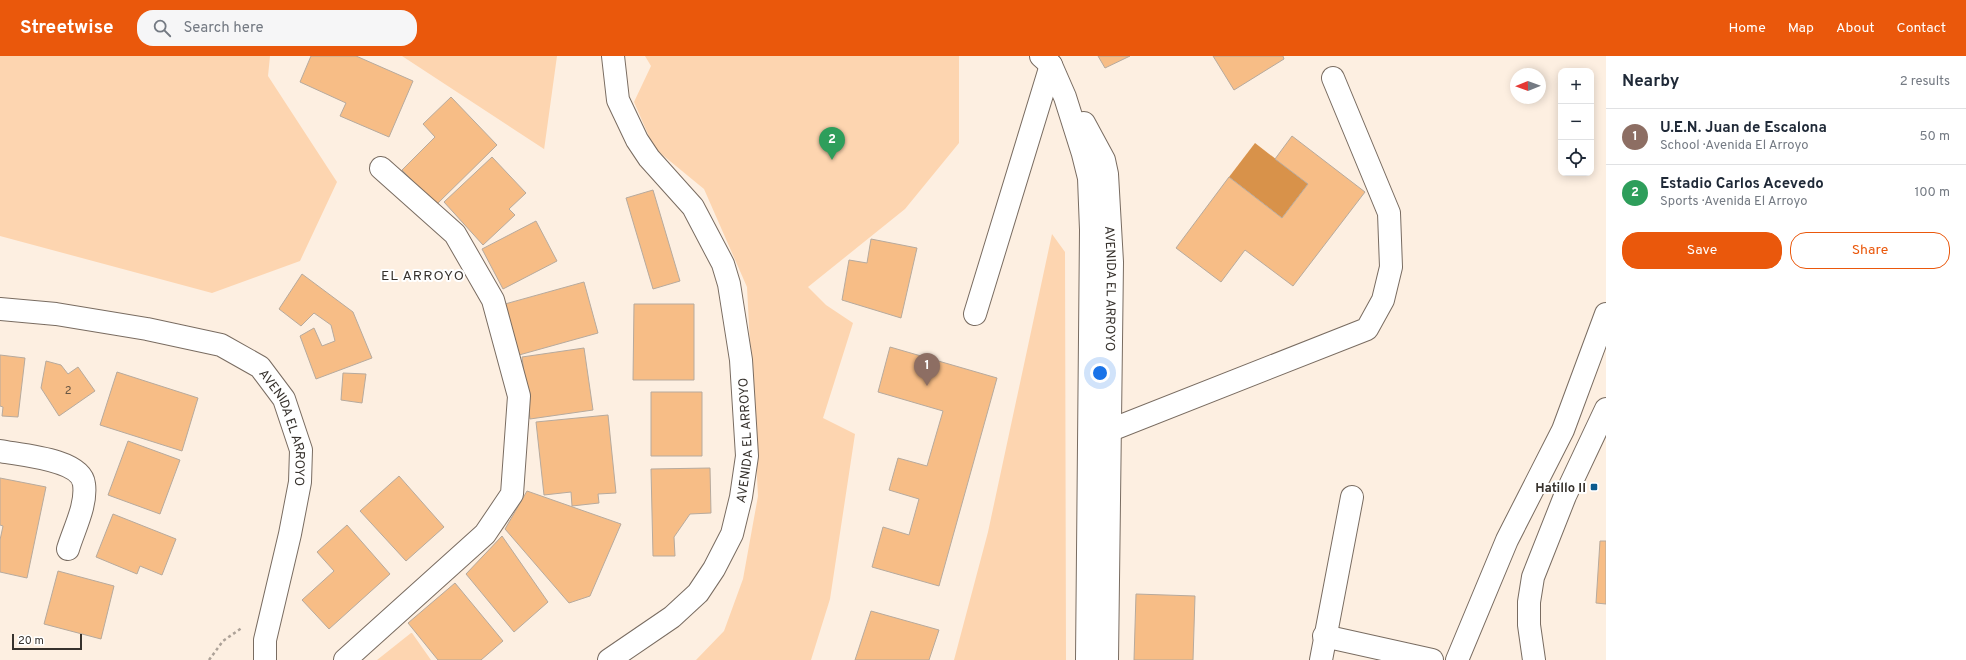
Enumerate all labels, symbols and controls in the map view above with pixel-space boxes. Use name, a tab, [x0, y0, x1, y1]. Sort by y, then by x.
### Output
search box	[137, 10, 417, 46]
text: Streetwise	[20, 16, 113, 40]
icon: search	[151, 17, 173, 39]
text: Search here	[183, 19, 264, 38]
text: Home	[1729, 20, 1766, 37]
text: Map	[1788, 20, 1814, 37]
text: About	[1836, 20, 1875, 37]
text: Contact	[1897, 20, 1946, 37]
north arrow	[1510, 68, 1546, 104]
map controls	[1558, 68, 1594, 176]
button: +	[1558, 68, 1594, 104]
text: Nearby	[1622, 71, 1679, 93]
text: 2 results	[1900, 74, 1950, 90]
button: −	[1558, 104, 1594, 140]
text: U.E.N. Juan de Escalona	[1660, 119, 1827, 138]
pin: 2	[819, 127, 845, 160]
text: 1	[1632, 129, 1638, 145]
text: 50 m	[1920, 129, 1950, 145]
text: School · Avenida El Arroyo	[1660, 138, 1809, 154]
button: locate	[1558, 140, 1594, 176]
text: Estadio Carlos Acevedo	[1660, 175, 1824, 194]
text: 2	[1631, 185, 1639, 201]
text: 100 m	[1914, 185, 1950, 201]
text: Sports · Avenida El Arroyo	[1660, 194, 1808, 210]
street label: AVENIDA EL ARROYO	[1100, 225, 1118, 351]
button: Save	[1622, 232, 1782, 269]
button: Share	[1790, 232, 1950, 269]
district label: EL ARROYO	[381, 268, 465, 285]
pin: 1	[914, 353, 940, 386]
your location	[1090, 363, 1110, 383]
street label: AVENIDA EL ARROYO	[255, 367, 307, 486]
street label: AVENIDA EL ARROYO	[734, 377, 757, 505]
house number: 2	[65, 384, 71, 398]
place label: Hatillo II	[1535, 481, 1586, 497]
marker: Hatillo II	[1589, 482, 1599, 492]
scale bar	[12, 632, 82, 651]
text: 20 m	[18, 634, 44, 648]

